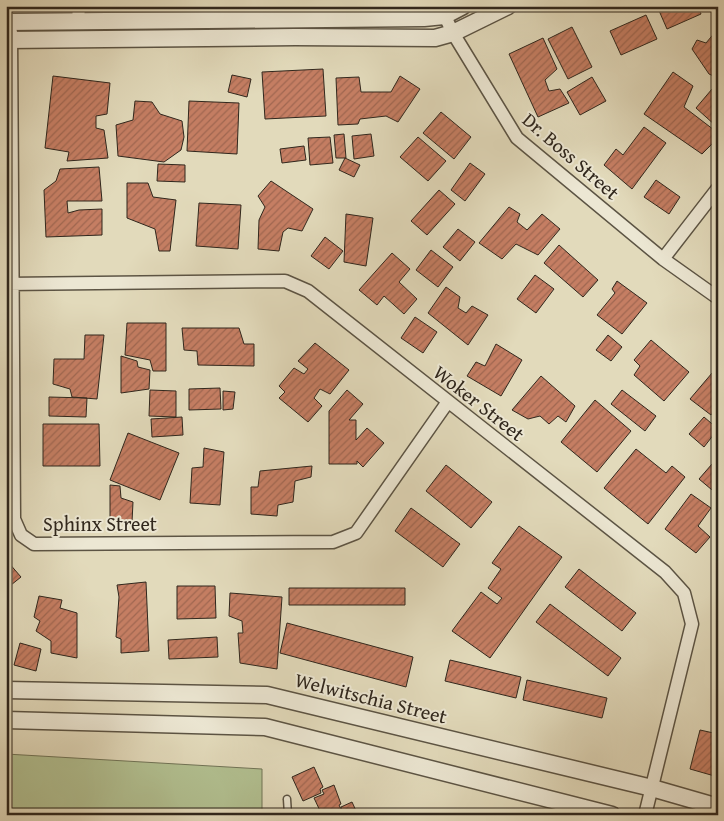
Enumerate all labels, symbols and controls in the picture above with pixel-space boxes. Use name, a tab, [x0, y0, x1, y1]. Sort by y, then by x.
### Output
street label: Dr. Boss Street	[516, 105, 626, 206]
street label: Woker Street	[428, 358, 531, 448]
street label: Sphinx Street	[43, 509, 157, 538]
street label: Welwitschia Street	[292, 665, 450, 730]

